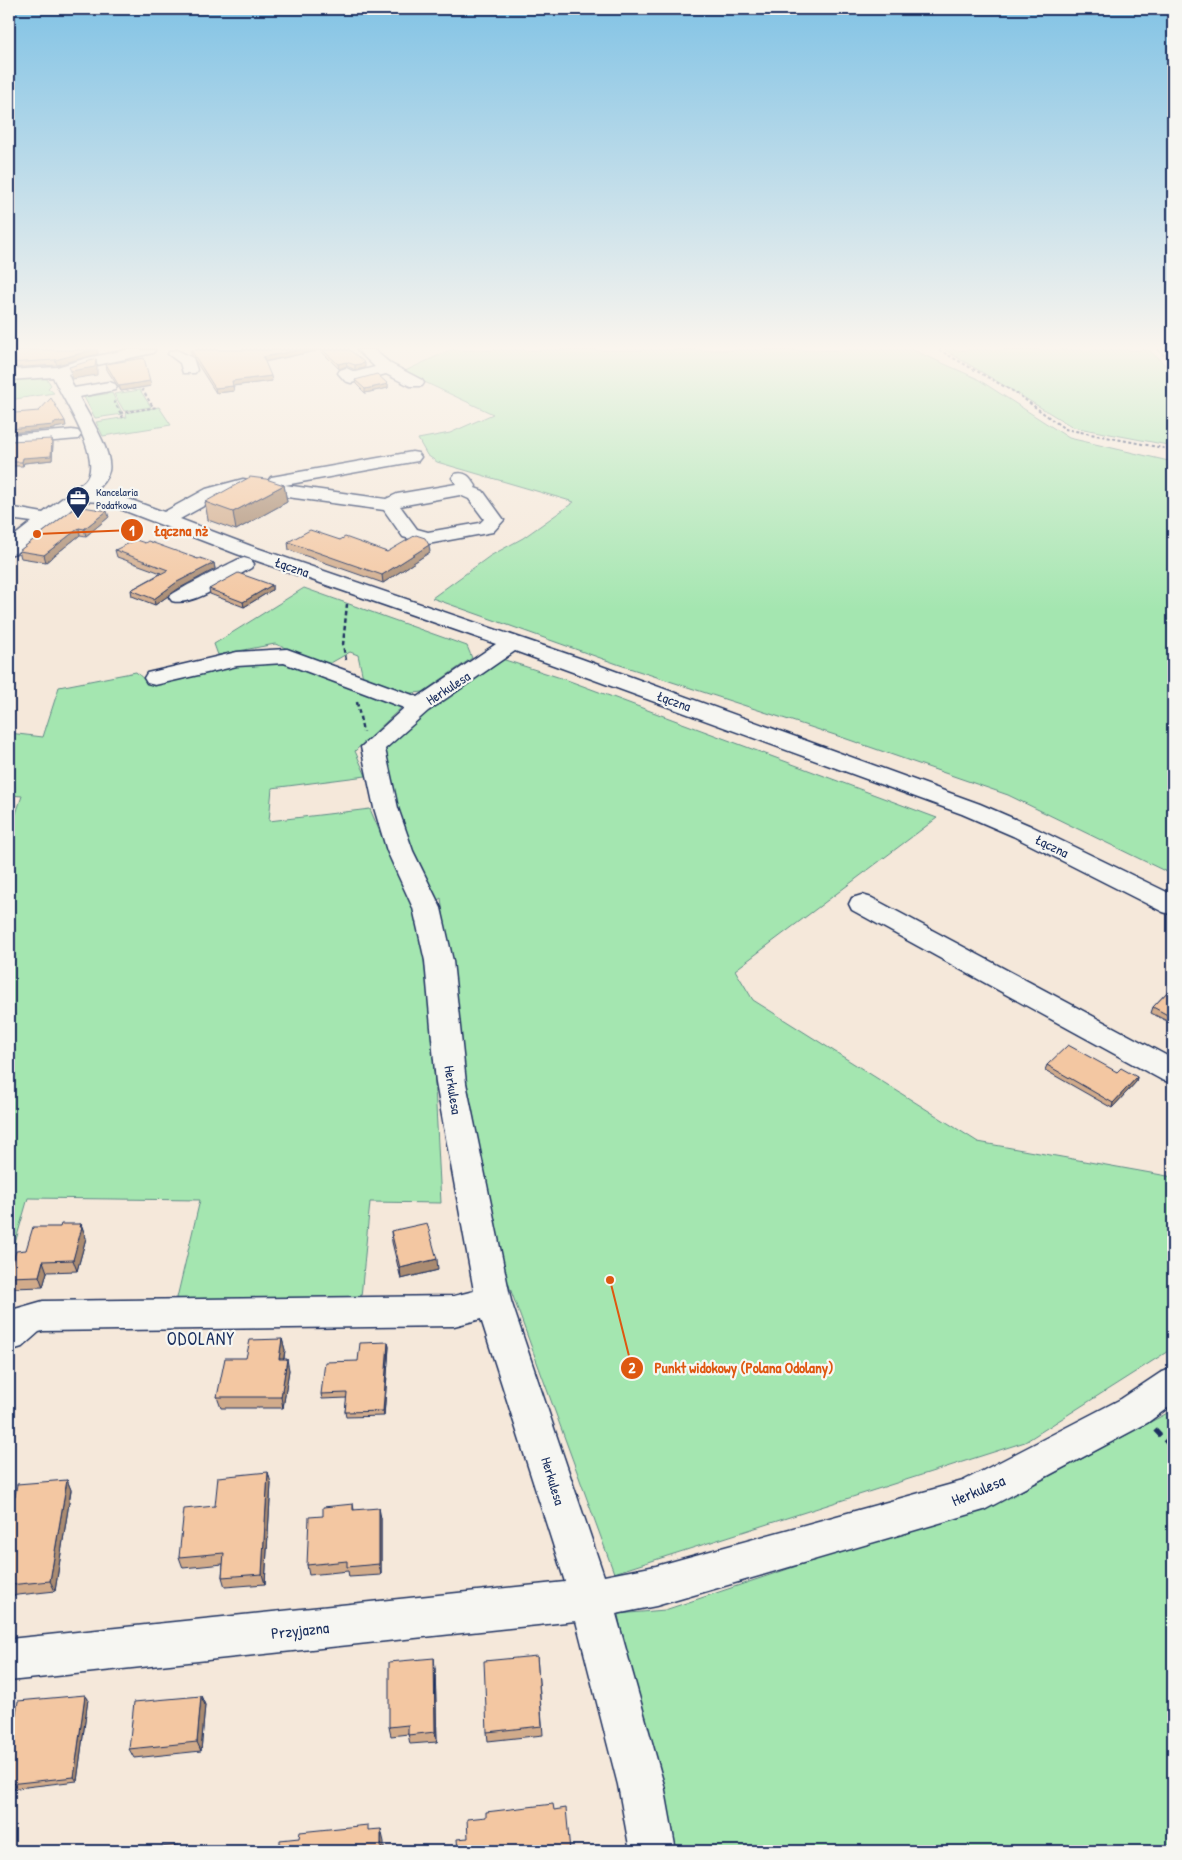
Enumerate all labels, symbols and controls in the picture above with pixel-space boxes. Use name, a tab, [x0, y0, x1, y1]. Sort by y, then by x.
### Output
office icon: Kancelaria Podatkowa	[65, 485, 91, 519]
place label: Kancelaria Podatkowa	[96, 485, 139, 512]
callout: Łączna nż	[119, 515, 218, 545]
text: 1	[129, 520, 135, 541]
text: Łączna nż	[154, 520, 209, 541]
street label: Łączna	[273, 552, 312, 581]
street label: Herkulesa	[422, 666, 474, 709]
street label: Łączna	[654, 686, 694, 716]
street label: Łączna	[1032, 829, 1073, 862]
street label: Herkulesa	[440, 1064, 467, 1116]
district label: ODOLANY	[167, 1326, 235, 1351]
callout: Punkt widokowy (Polana Odolany)	[619, 1353, 843, 1383]
text: 2	[628, 1357, 636, 1378]
text: Punkt widokowy (Polana Odolany)	[655, 1357, 833, 1379]
street label: Herkulesa	[537, 1455, 570, 1508]
street label: Herkulesa	[948, 1469, 1008, 1511]
street label: Przyjazna	[270, 1616, 330, 1644]

